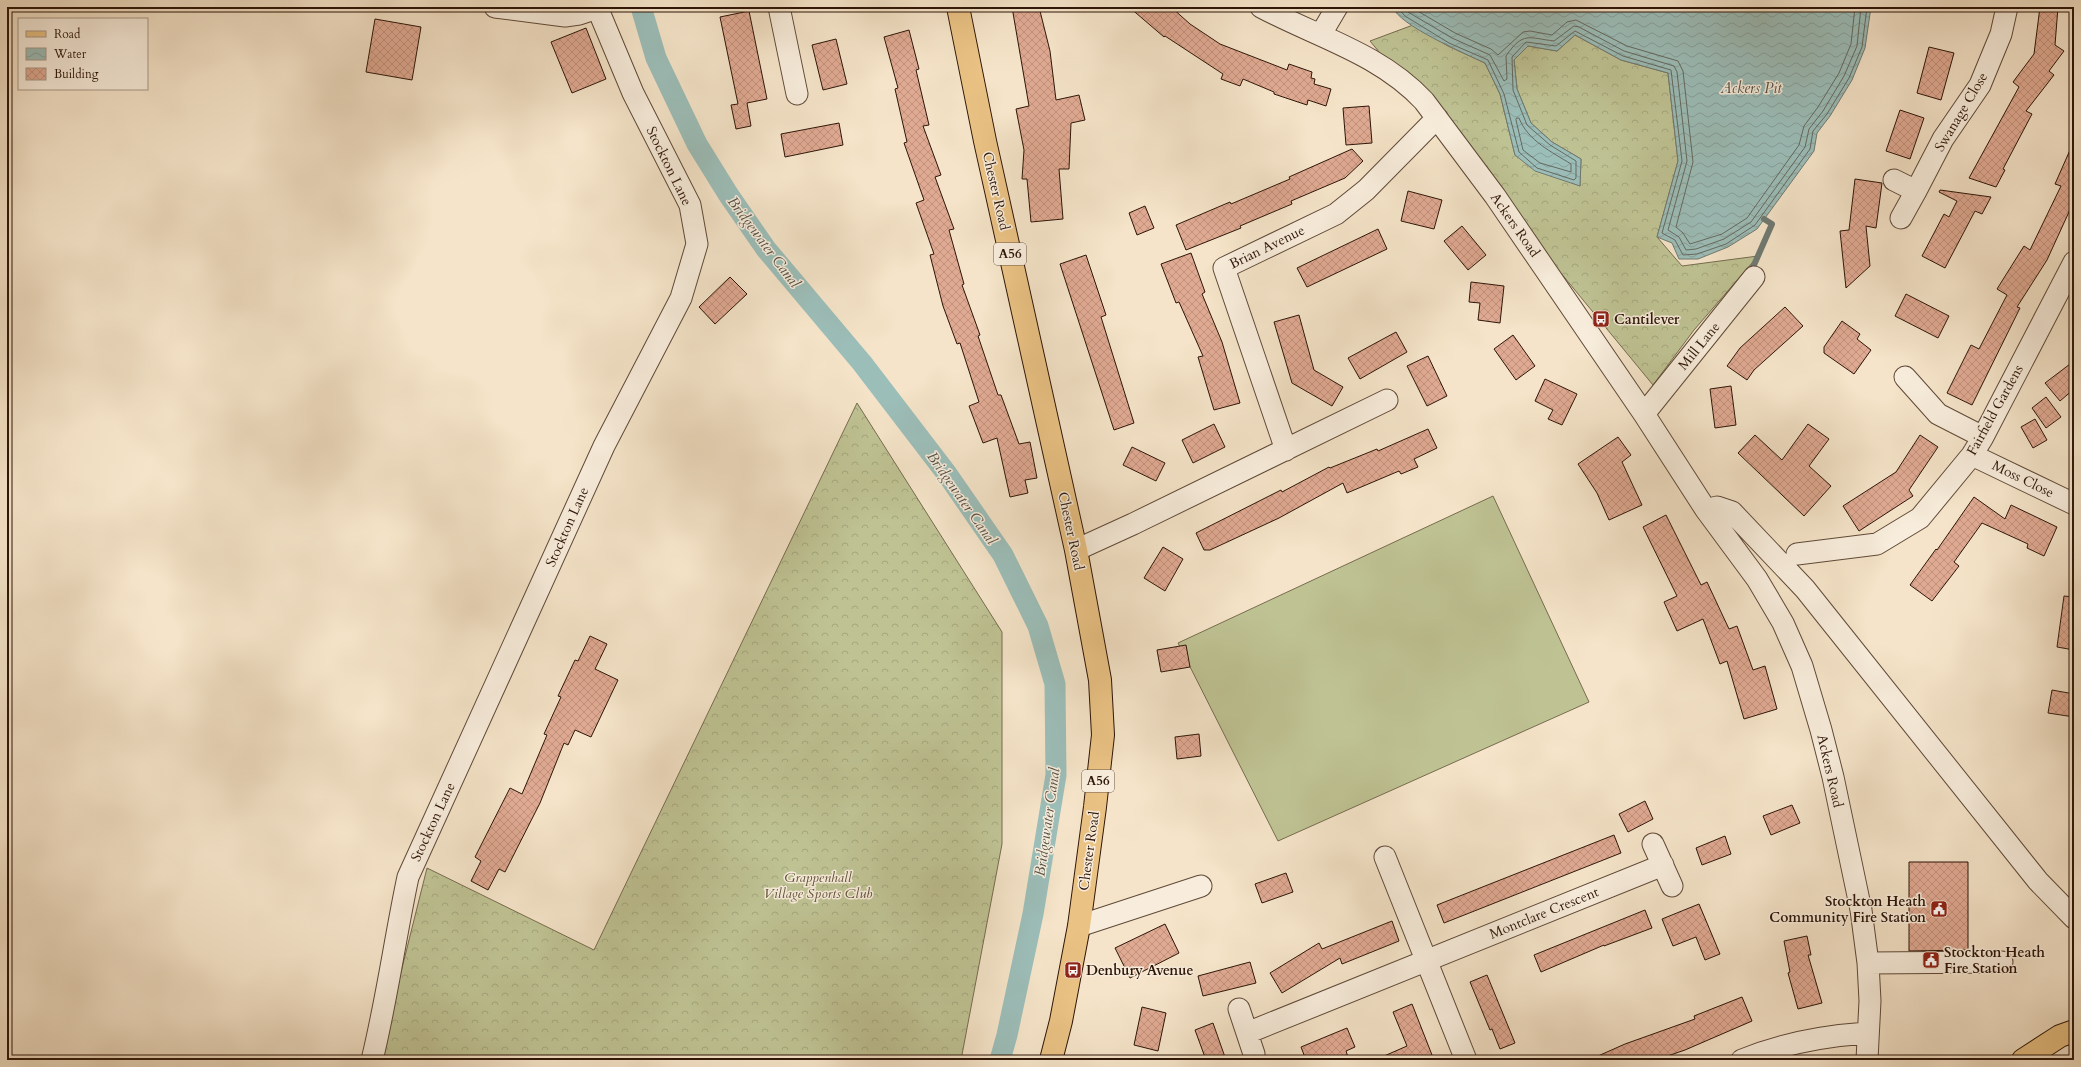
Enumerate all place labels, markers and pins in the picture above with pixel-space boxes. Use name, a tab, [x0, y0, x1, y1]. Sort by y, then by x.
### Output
bus stop icon: Cantilever	[1591, 309, 1611, 329]
place label: Cantilever	[1614, 310, 1680, 329]
place label: Stockton Heath Community Fire Station	[1769, 892, 1926, 927]
public building icon: Stockton Heath Community Fire Station	[1929, 899, 1949, 919]
place label: Stockton Heath Fire Station	[1944, 943, 2045, 978]
public building icon: Stockton Heath Fire Station	[1921, 950, 1941, 970]
bus stop icon: Denbury Avenue	[1063, 960, 1083, 980]
place label: Denbury Avenue	[1086, 961, 1194, 980]

